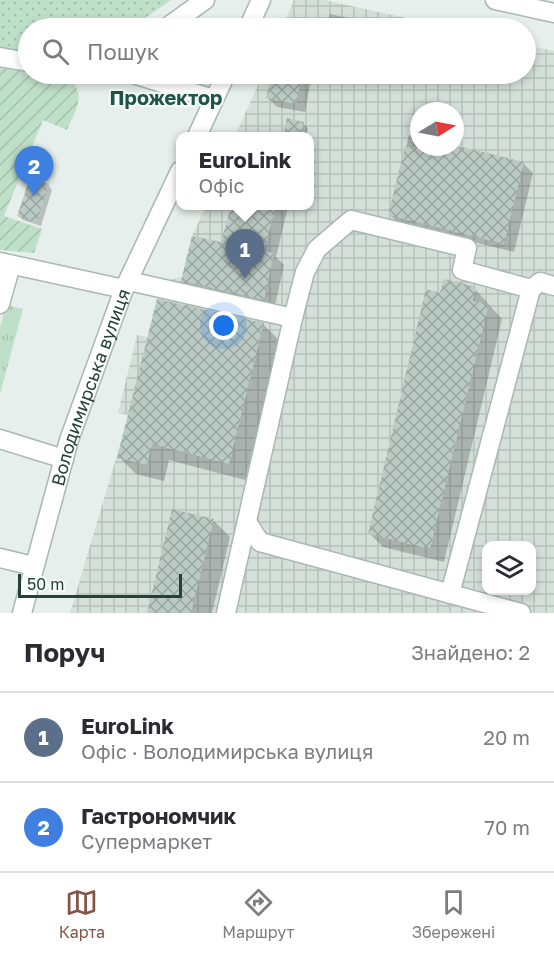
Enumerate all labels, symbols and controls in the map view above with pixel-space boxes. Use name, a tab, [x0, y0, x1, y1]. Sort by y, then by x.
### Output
search box	[18, 18, 536, 84]
icon: search	[39, 35, 72, 68]
text: Пошук	[87, 38, 160, 65]
district label: Прожектор	[110, 85, 222, 109]
north arrow	[410, 102, 464, 156]
popup	[176, 132, 314, 210]
pin: 2	[15, 146, 54, 196]
text: EuroLink	[199, 146, 291, 173]
text: Офіс	[199, 173, 244, 197]
pin: 1	[226, 230, 264, 279]
street label: Володимирська вулиця	[46, 285, 134, 488]
your location	[209, 311, 238, 340]
map controls	[482, 541, 536, 595]
button: layers	[482, 541, 536, 595]
scale bar	[18, 571, 182, 598]
text: 50 m	[27, 574, 64, 594]
text: Поруч	[24, 637, 105, 668]
text: Знайдено: 2	[411, 640, 530, 664]
text: EuroLink	[81, 712, 174, 739]
text: 1	[38, 725, 49, 749]
text: 20 m	[483, 725, 530, 749]
text: Офіс · Володимирська вулиця	[81, 739, 373, 763]
text: Гастрономчик	[81, 802, 236, 829]
text: 2	[37, 815, 50, 839]
text: 70 m	[484, 815, 530, 839]
text: Супермаркет	[81, 829, 212, 853]
tab: Карта	[59, 886, 105, 942]
tab: Маршрут	[222, 886, 294, 942]
tab: Збережені	[412, 886, 495, 942]

